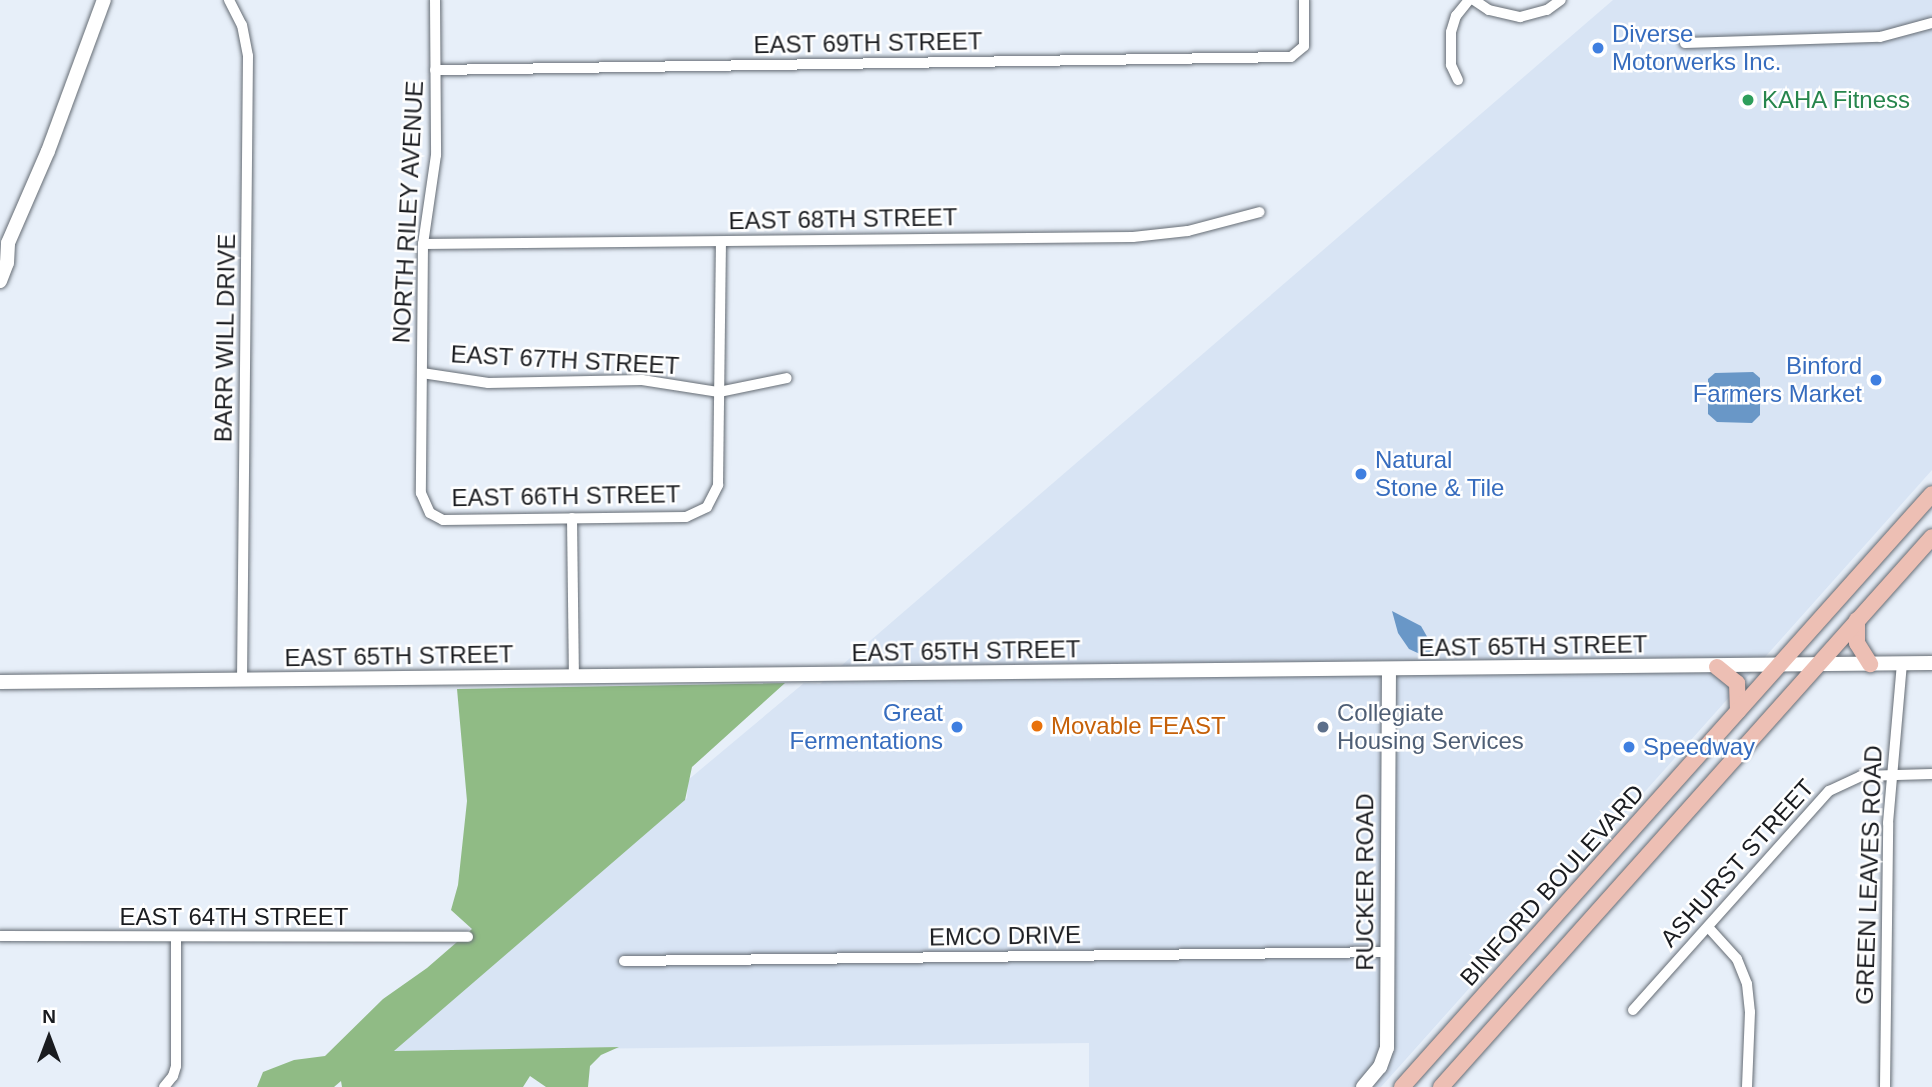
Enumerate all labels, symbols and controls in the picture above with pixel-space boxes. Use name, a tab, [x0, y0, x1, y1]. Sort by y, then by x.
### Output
place label: Diverse Motorwerks Inc.	[1612, 20, 1781, 76]
street label: EAST 69TH STREET	[753, 27, 983, 59]
marker: Diverse Motorwerks Inc.	[1590, 40, 1606, 56]
street label: NORTH RILEY AVENUE	[387, 79, 429, 345]
place label: KAHA Fitness	[1762, 86, 1911, 114]
marker: KAHA Fitness	[1740, 92, 1756, 108]
street label: EAST 68TH STREET	[728, 203, 958, 235]
street label: BARR WILL DRIVE	[209, 233, 241, 443]
street label: EAST 67TH STREET	[450, 340, 680, 380]
place label: Binford Farmers Market	[1693, 352, 1862, 408]
marker: Binford Farmers Market	[1868, 372, 1884, 388]
place label: Natural Stone & Tile	[1375, 446, 1505, 502]
marker: Natural Stone & Tile	[1353, 466, 1369, 482]
street label: EAST 66TH STREET	[451, 480, 681, 512]
street label: EAST 65TH STREET	[1418, 630, 1648, 662]
street label: EAST 65TH STREET	[851, 635, 1081, 667]
street label: EAST 65TH STREET	[284, 640, 514, 672]
place label: Great Fermentations	[790, 699, 943, 755]
place label: Collegiate Housing Services	[1337, 699, 1524, 755]
place label: Movable FEAST	[1051, 712, 1226, 740]
marker: Movable FEAST	[1029, 718, 1045, 734]
marker: Great Fermentations	[949, 719, 965, 735]
marker: Collegiate Housing Services	[1315, 719, 1331, 735]
place label: Speedway	[1643, 733, 1755, 761]
marker: Speedway	[1621, 739, 1637, 755]
street label: GREEN LEAVES ROAD	[1850, 745, 1888, 1005]
street label: ASHURST STREET	[1654, 773, 1820, 953]
street label: BINFORD BOULEVARD	[1454, 778, 1650, 992]
street label: RUCKER ROAD	[1351, 793, 1379, 971]
street label: EAST 64TH STREET	[119, 903, 349, 931]
street label: EMCO DRIVE	[929, 920, 1081, 952]
north arrow	[14, 1003, 84, 1073]
text: N	[42, 1006, 56, 1027]

